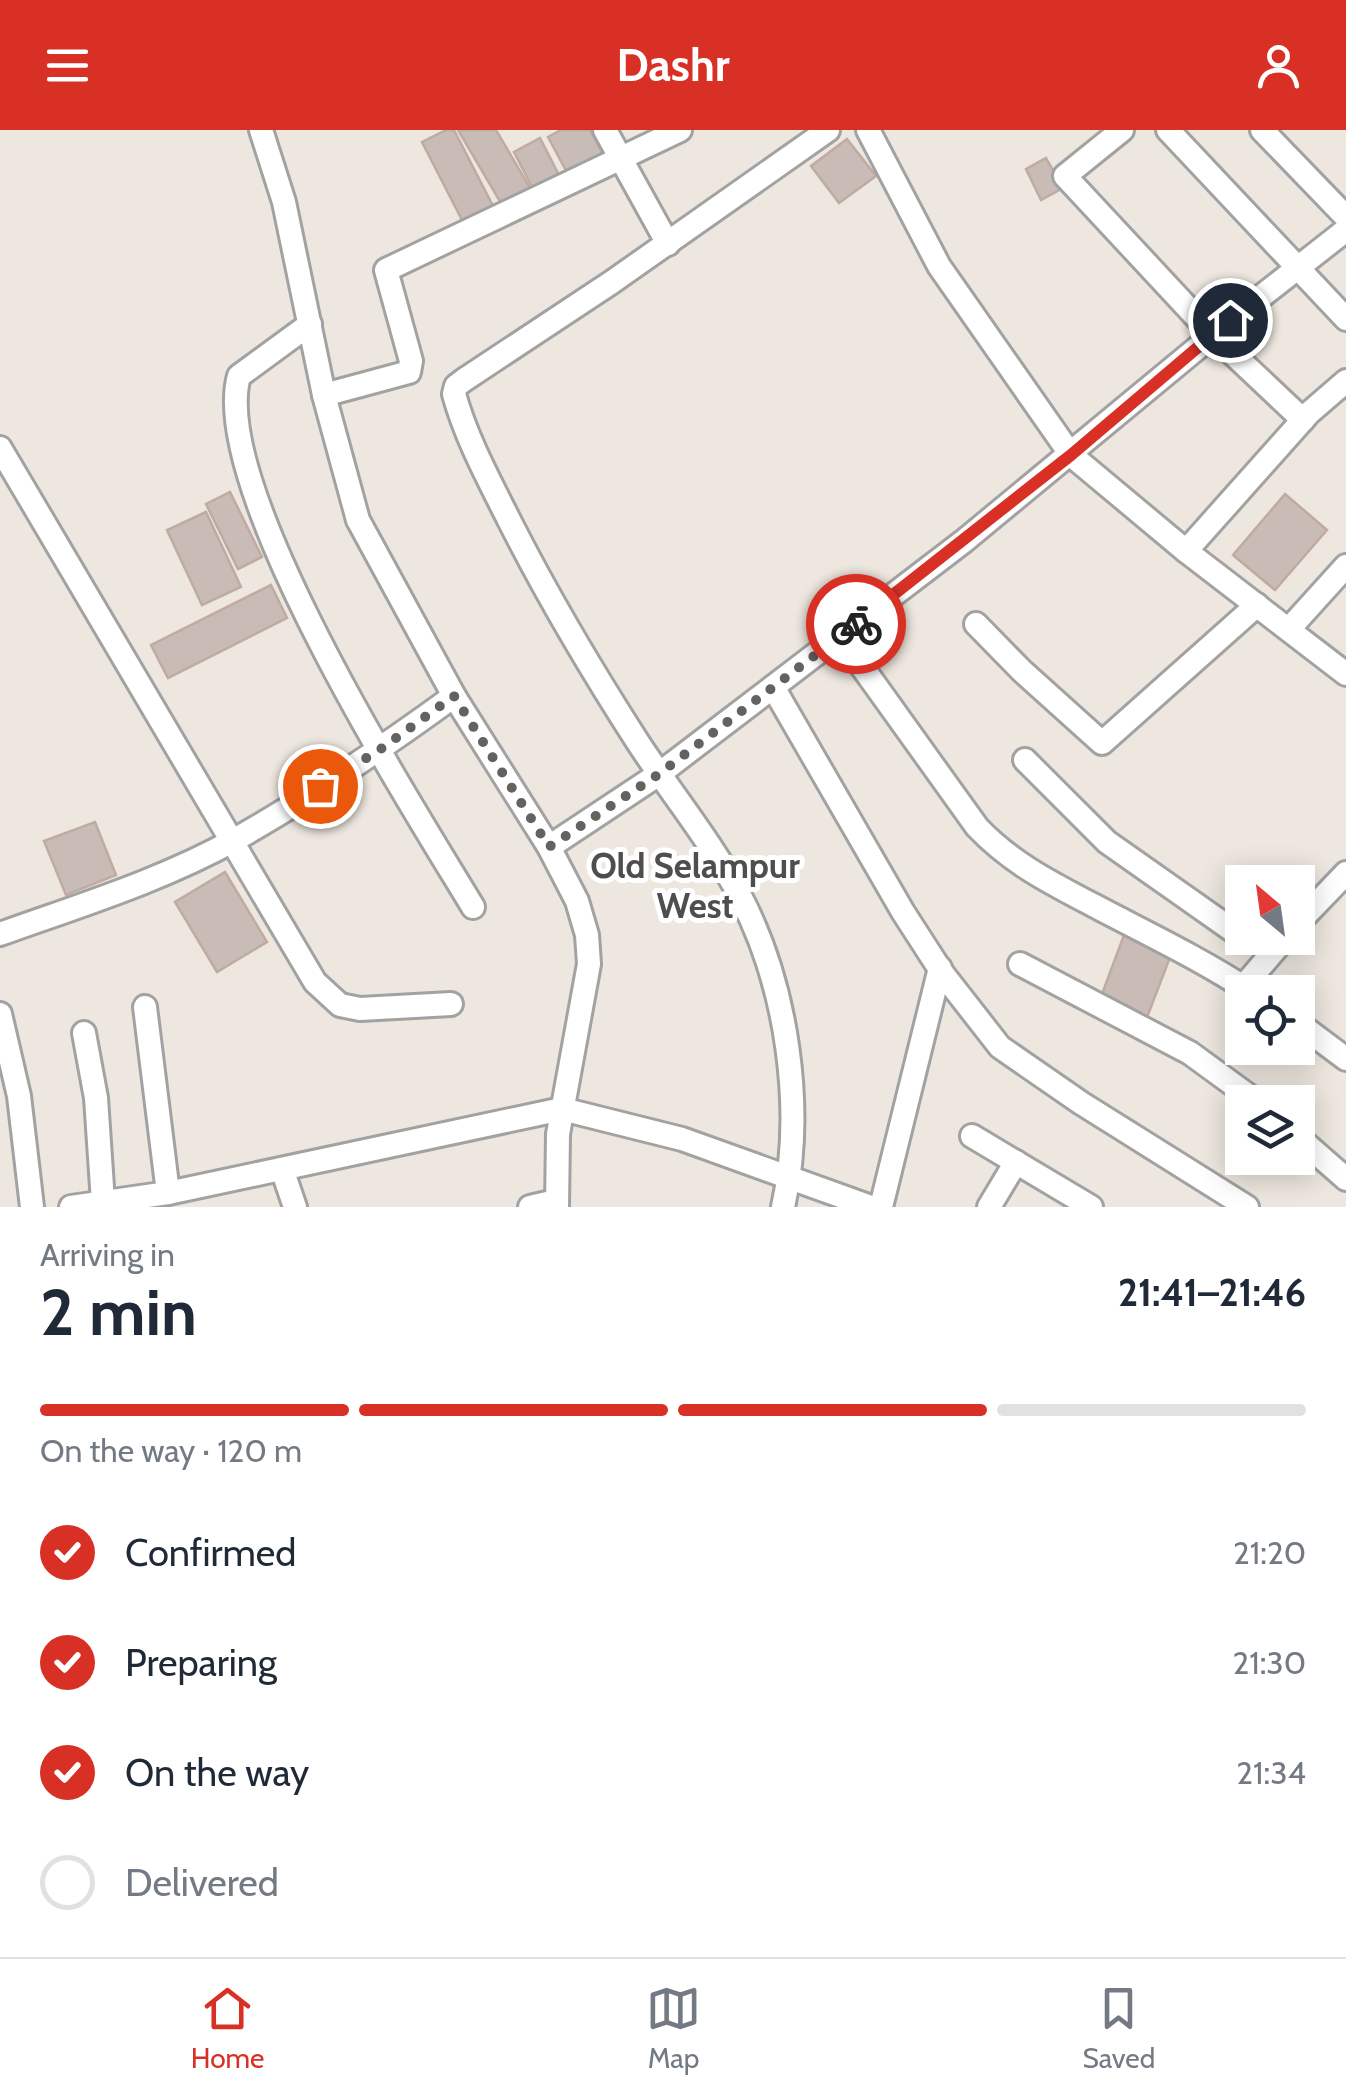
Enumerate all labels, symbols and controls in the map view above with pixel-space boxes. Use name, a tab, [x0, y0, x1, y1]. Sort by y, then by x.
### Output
icon: menu	[40, 38, 95, 93]
text: Dashr	[616, 38, 730, 92]
icon: person	[1251, 38, 1306, 93]
pin	[1188, 278, 1273, 363]
icon: home	[1203, 293, 1258, 348]
courier	[806, 574, 906, 674]
icon: bike	[829, 597, 884, 652]
pin	[278, 744, 363, 829]
icon: bag	[293, 759, 348, 814]
district label: Old Selampur West	[590, 844, 800, 927]
north arrow	[1225, 865, 1315, 955]
map controls	[1225, 865, 1315, 1175]
button: locate	[1225, 975, 1315, 1065]
button: layers	[1225, 1085, 1315, 1175]
text: Arriving in	[40, 1235, 175, 1274]
text: 21:41–21:46	[1118, 1269, 1306, 1316]
text: 2 min	[40, 1272, 197, 1351]
text: On the way · 120 m	[40, 1431, 302, 1470]
icon: check	[40, 1525, 95, 1580]
text: Confirmed	[125, 1529, 296, 1576]
text: 21:20	[1233, 1533, 1306, 1572]
icon: check	[40, 1635, 95, 1690]
text: Preparing	[125, 1639, 277, 1686]
text: 21:30	[1232, 1643, 1306, 1682]
icon: check	[40, 1745, 95, 1800]
text: On the way	[125, 1749, 309, 1796]
text: 21:34	[1236, 1753, 1306, 1792]
text: Delivered	[125, 1859, 279, 1906]
tab: Home	[191, 1981, 264, 2075]
tab: Map	[646, 1981, 701, 2075]
tab: Saved	[1083, 1981, 1155, 2075]

